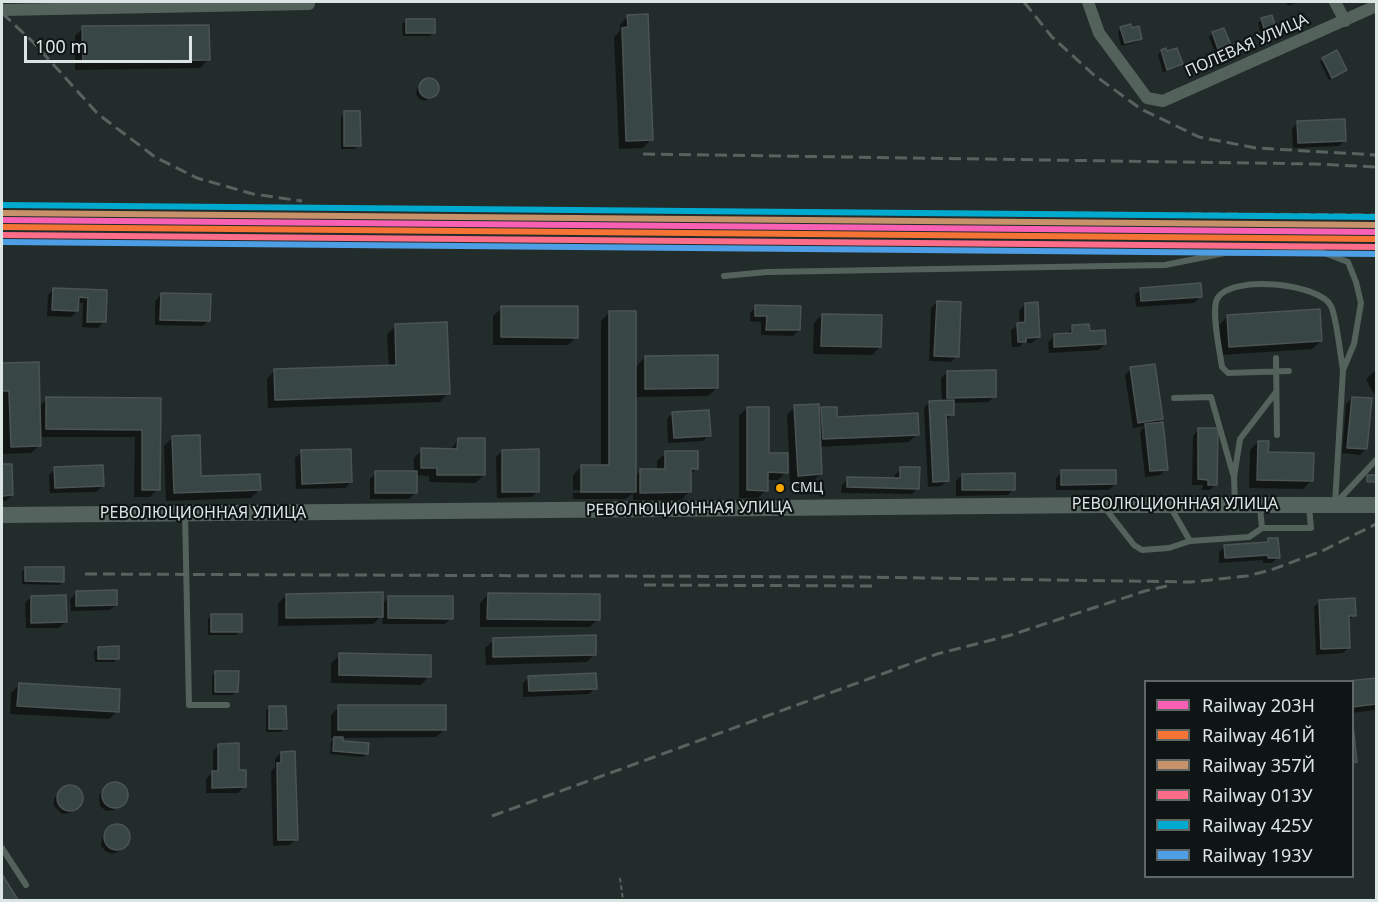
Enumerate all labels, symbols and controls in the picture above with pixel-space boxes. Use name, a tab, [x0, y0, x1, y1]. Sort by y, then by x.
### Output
street label: ПОЛЕВАЯ УЛИЦА	[1183, 10, 1311, 82]
scale bar	[27, 24, 195, 62]
text: 100 m	[35, 34, 87, 58]
place label: СМЦ	[791, 480, 823, 496]
marker: СМЦ	[774, 482, 786, 494]
street label: РЕВОЛЮЦИОННАЯ УЛИЦА	[1072, 494, 1278, 514]
street label: РЕВОЛЮЦИОННАЯ УЛИЦА	[586, 498, 792, 520]
street label: РЕВОЛЮЦИОННАЯ УЛИЦА	[100, 503, 306, 523]
legend	[1144, 680, 1354, 878]
text: Railway 203Н	[1202, 693, 1315, 717]
text: Railway 461Й	[1202, 723, 1315, 747]
text: Railway 357Й	[1202, 753, 1315, 777]
text: Railway 013У	[1202, 783, 1313, 807]
text: Railway 425У	[1202, 813, 1313, 837]
text: Railway 193У	[1202, 843, 1313, 867]

